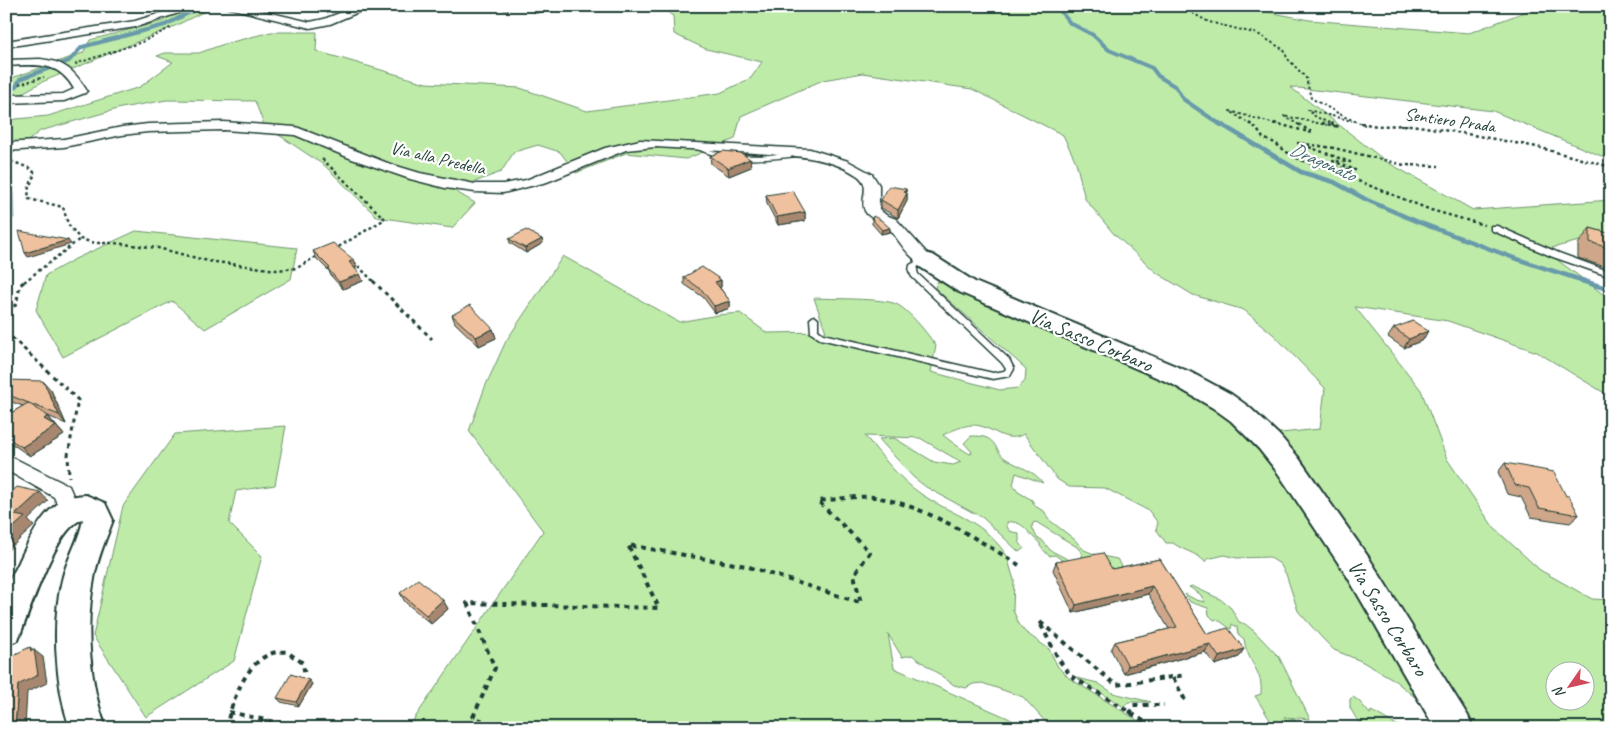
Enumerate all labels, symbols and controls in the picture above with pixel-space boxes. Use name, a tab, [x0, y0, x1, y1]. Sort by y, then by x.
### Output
street label: Sentiero Prada	[1403, 103, 1498, 137]
street label: Via alla Predella	[388, 136, 489, 180]
water label: Dragonato	[1286, 137, 1361, 188]
street label: Via Sasso Corbaro	[1026, 302, 1158, 378]
street label: Via Sasso Corbaro	[1342, 555, 1435, 682]
north arrow	[1544, 662, 1594, 712]
text: N	[1549, 683, 1569, 701]

